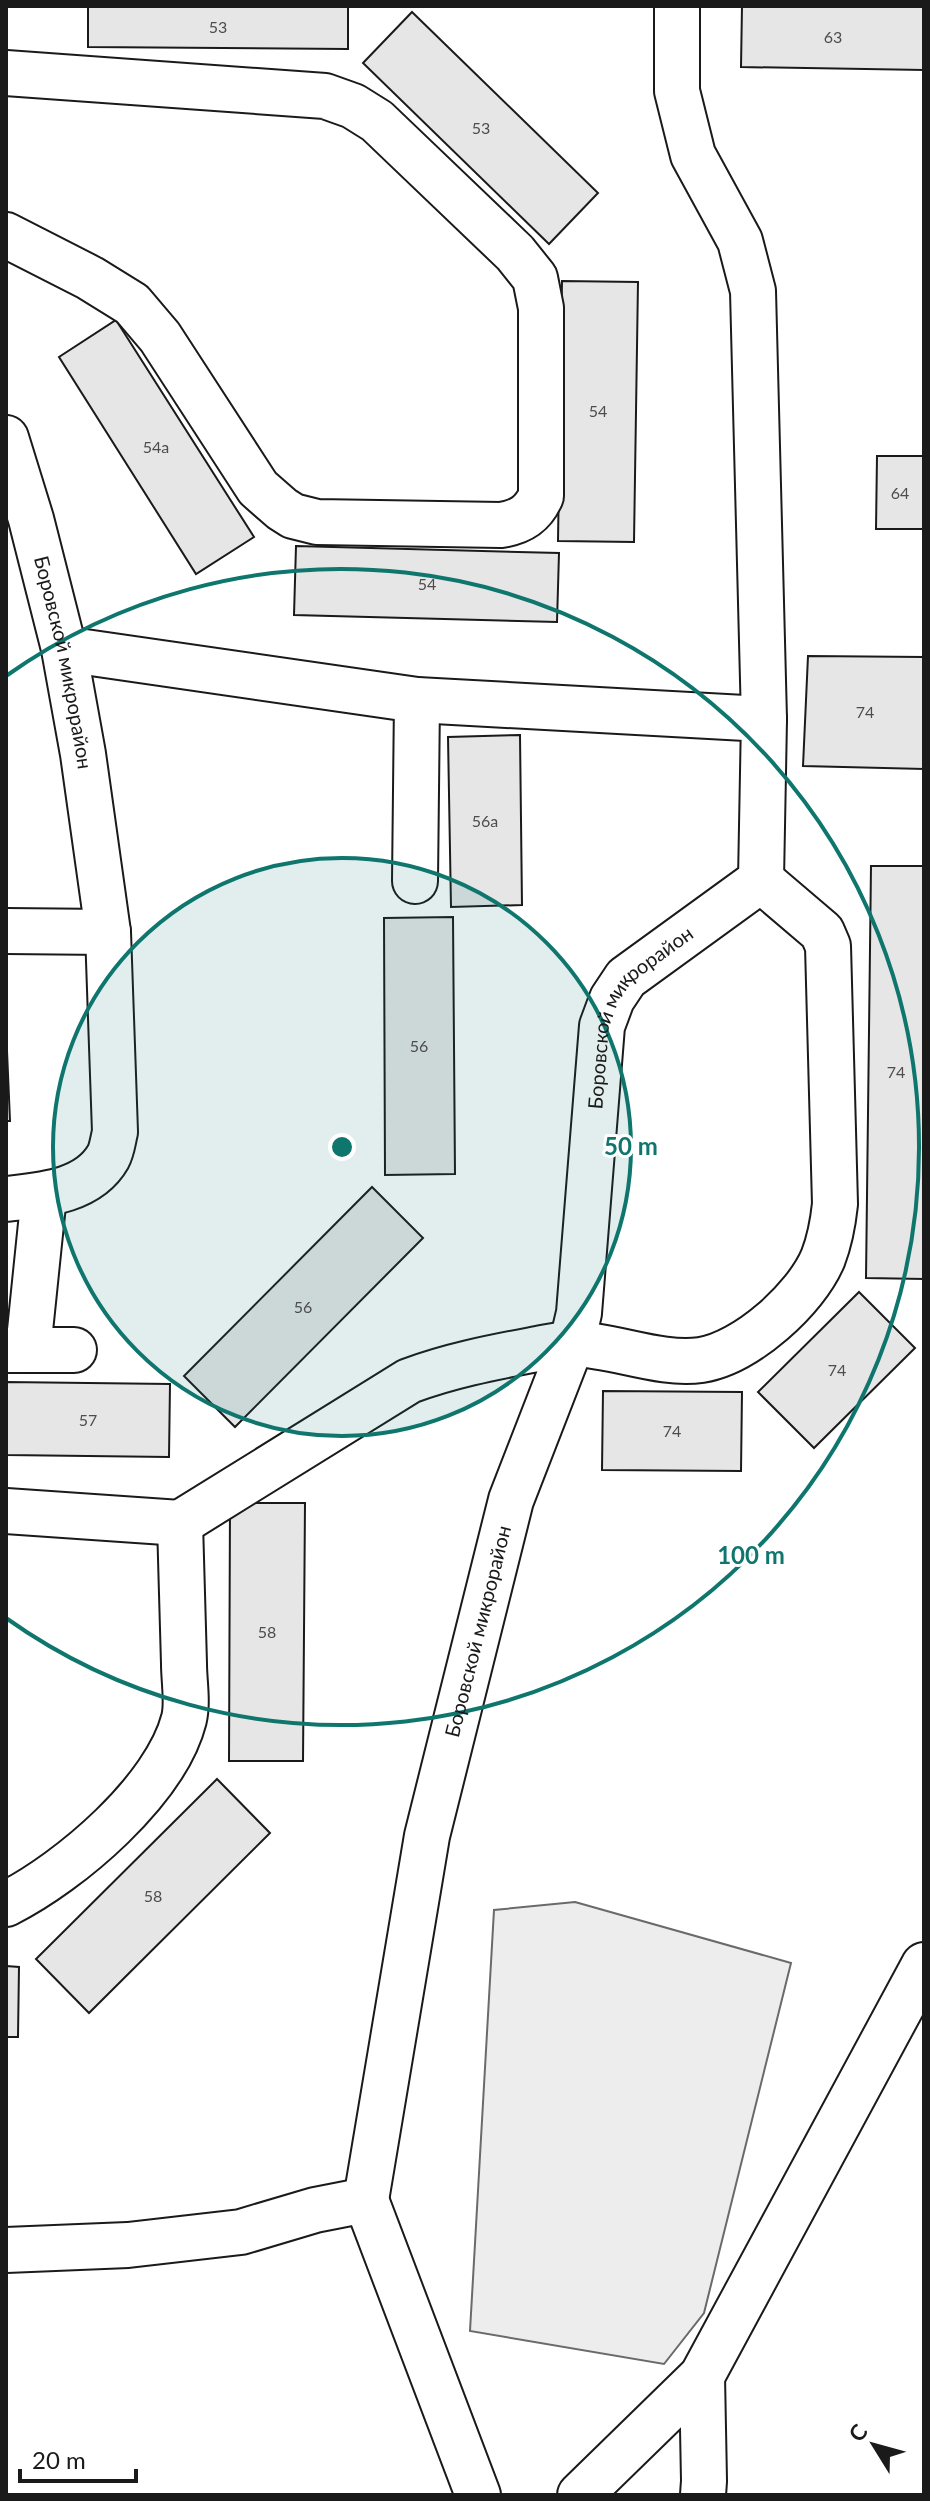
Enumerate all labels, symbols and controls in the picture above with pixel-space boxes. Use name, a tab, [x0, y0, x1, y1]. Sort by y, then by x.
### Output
house number: 53	[209, 17, 227, 36]
house number: 63	[824, 27, 842, 46]
house number: 53	[472, 118, 490, 137]
house number: 54	[589, 401, 607, 420]
house number: 54а	[143, 437, 169, 456]
house number: 64	[891, 483, 909, 502]
street label: Боровской микрорайон	[30, 553, 98, 771]
house number: 54	[418, 574, 436, 593]
house number: 74	[856, 702, 874, 721]
house number: 56а	[472, 811, 498, 830]
street label: Боровской микрорайон	[582, 920, 697, 1110]
house number: 56	[410, 1036, 428, 1055]
house number: 74	[887, 1062, 905, 1081]
text: 50 m	[604, 1131, 658, 1160]
centre of rings	[328, 1133, 356, 1161]
house number: 56	[294, 1297, 312, 1316]
house number: 74	[828, 1360, 846, 1379]
house number: 57	[79, 1410, 97, 1429]
house number: 74	[663, 1421, 681, 1440]
street label: Боровской микрорайон	[439, 1523, 515, 1740]
text: 100 m	[717, 1540, 785, 1569]
house number: 58	[258, 1622, 276, 1641]
house number: 58	[144, 1886, 162, 1905]
north arrow	[834, 2405, 914, 2485]
text: С	[842, 2418, 873, 2447]
scale bar	[20, 2433, 136, 2483]
text: 20 m	[32, 2445, 86, 2474]

